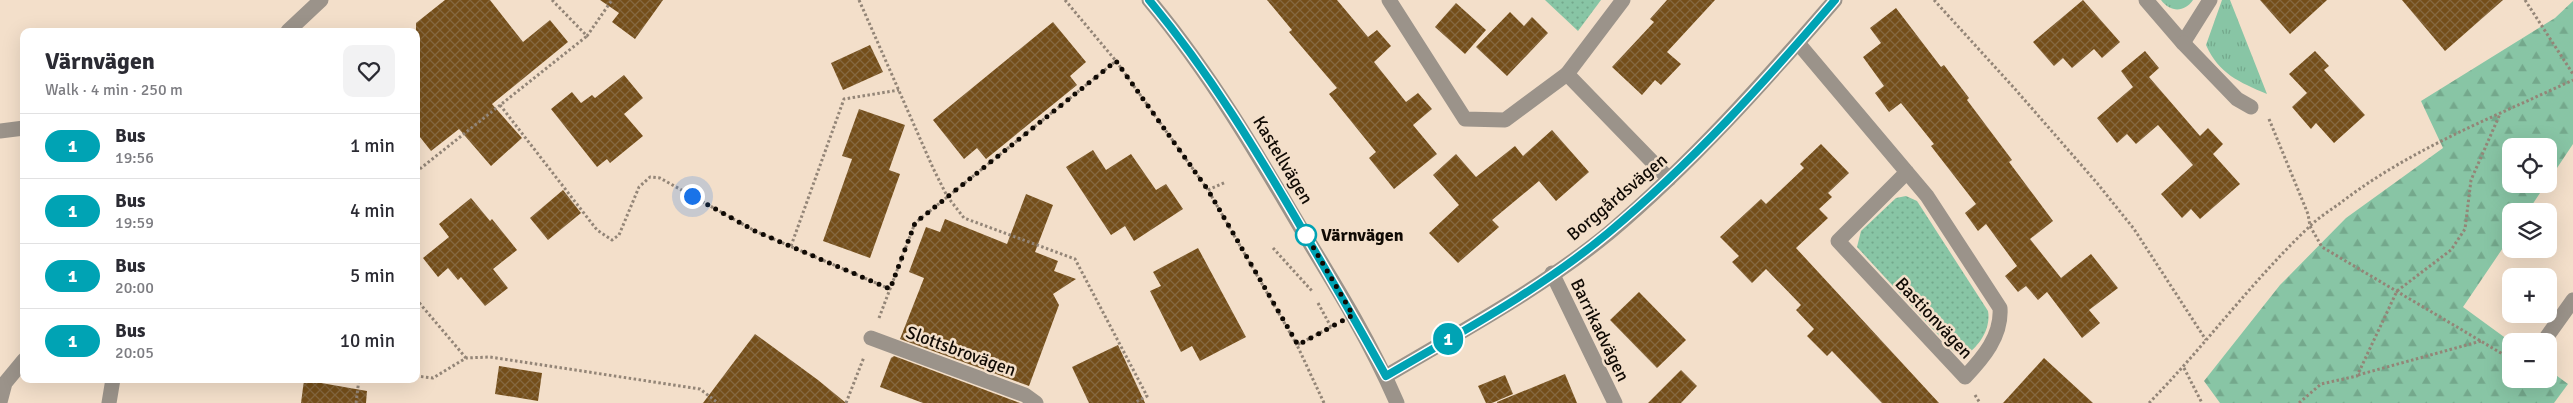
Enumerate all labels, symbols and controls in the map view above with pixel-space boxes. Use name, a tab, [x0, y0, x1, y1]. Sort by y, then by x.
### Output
button: heart	[343, 45, 395, 97]
text: Värnvägen	[45, 46, 155, 76]
text: Walk · 4 min · 250 m	[45, 80, 183, 100]
street label: Kastellvägen	[1248, 112, 1318, 208]
text: Bus	[115, 124, 146, 148]
text: 1 min	[350, 134, 395, 158]
text: 1	[68, 135, 77, 157]
map controls	[2502, 138, 2557, 388]
button: locate	[2502, 138, 2557, 193]
text: 19:56	[115, 148, 154, 168]
street label: Borggårdsvägen	[1562, 149, 1672, 245]
your location	[680, 184, 705, 209]
text: Bus	[115, 189, 146, 213]
text: 4 min	[350, 199, 395, 223]
text: 1	[68, 200, 77, 222]
button: layers	[2502, 203, 2557, 258]
text: 19:59	[115, 213, 154, 233]
marker: Värnvägen	[1295, 224, 1317, 246]
place label: Värnvägen	[1321, 224, 1404, 246]
text: Bus	[115, 254, 146, 278]
text: 5 min	[350, 264, 395, 288]
text: 1	[68, 265, 77, 287]
button: +	[2502, 268, 2557, 323]
street label: Bastionvägen	[1891, 273, 1977, 363]
street label: Barrikadvägen	[1566, 275, 1634, 385]
text: 20:00	[115, 278, 154, 298]
text: Bus	[115, 319, 146, 343]
street label: Slottsbrovägen	[903, 321, 1019, 381]
line badge: 1	[1432, 323, 1464, 355]
text: 1	[1443, 328, 1453, 350]
text: 10 min	[340, 329, 395, 353]
text: 1	[68, 330, 77, 352]
button: −	[2502, 333, 2557, 388]
text: 20:05	[115, 343, 154, 363]

